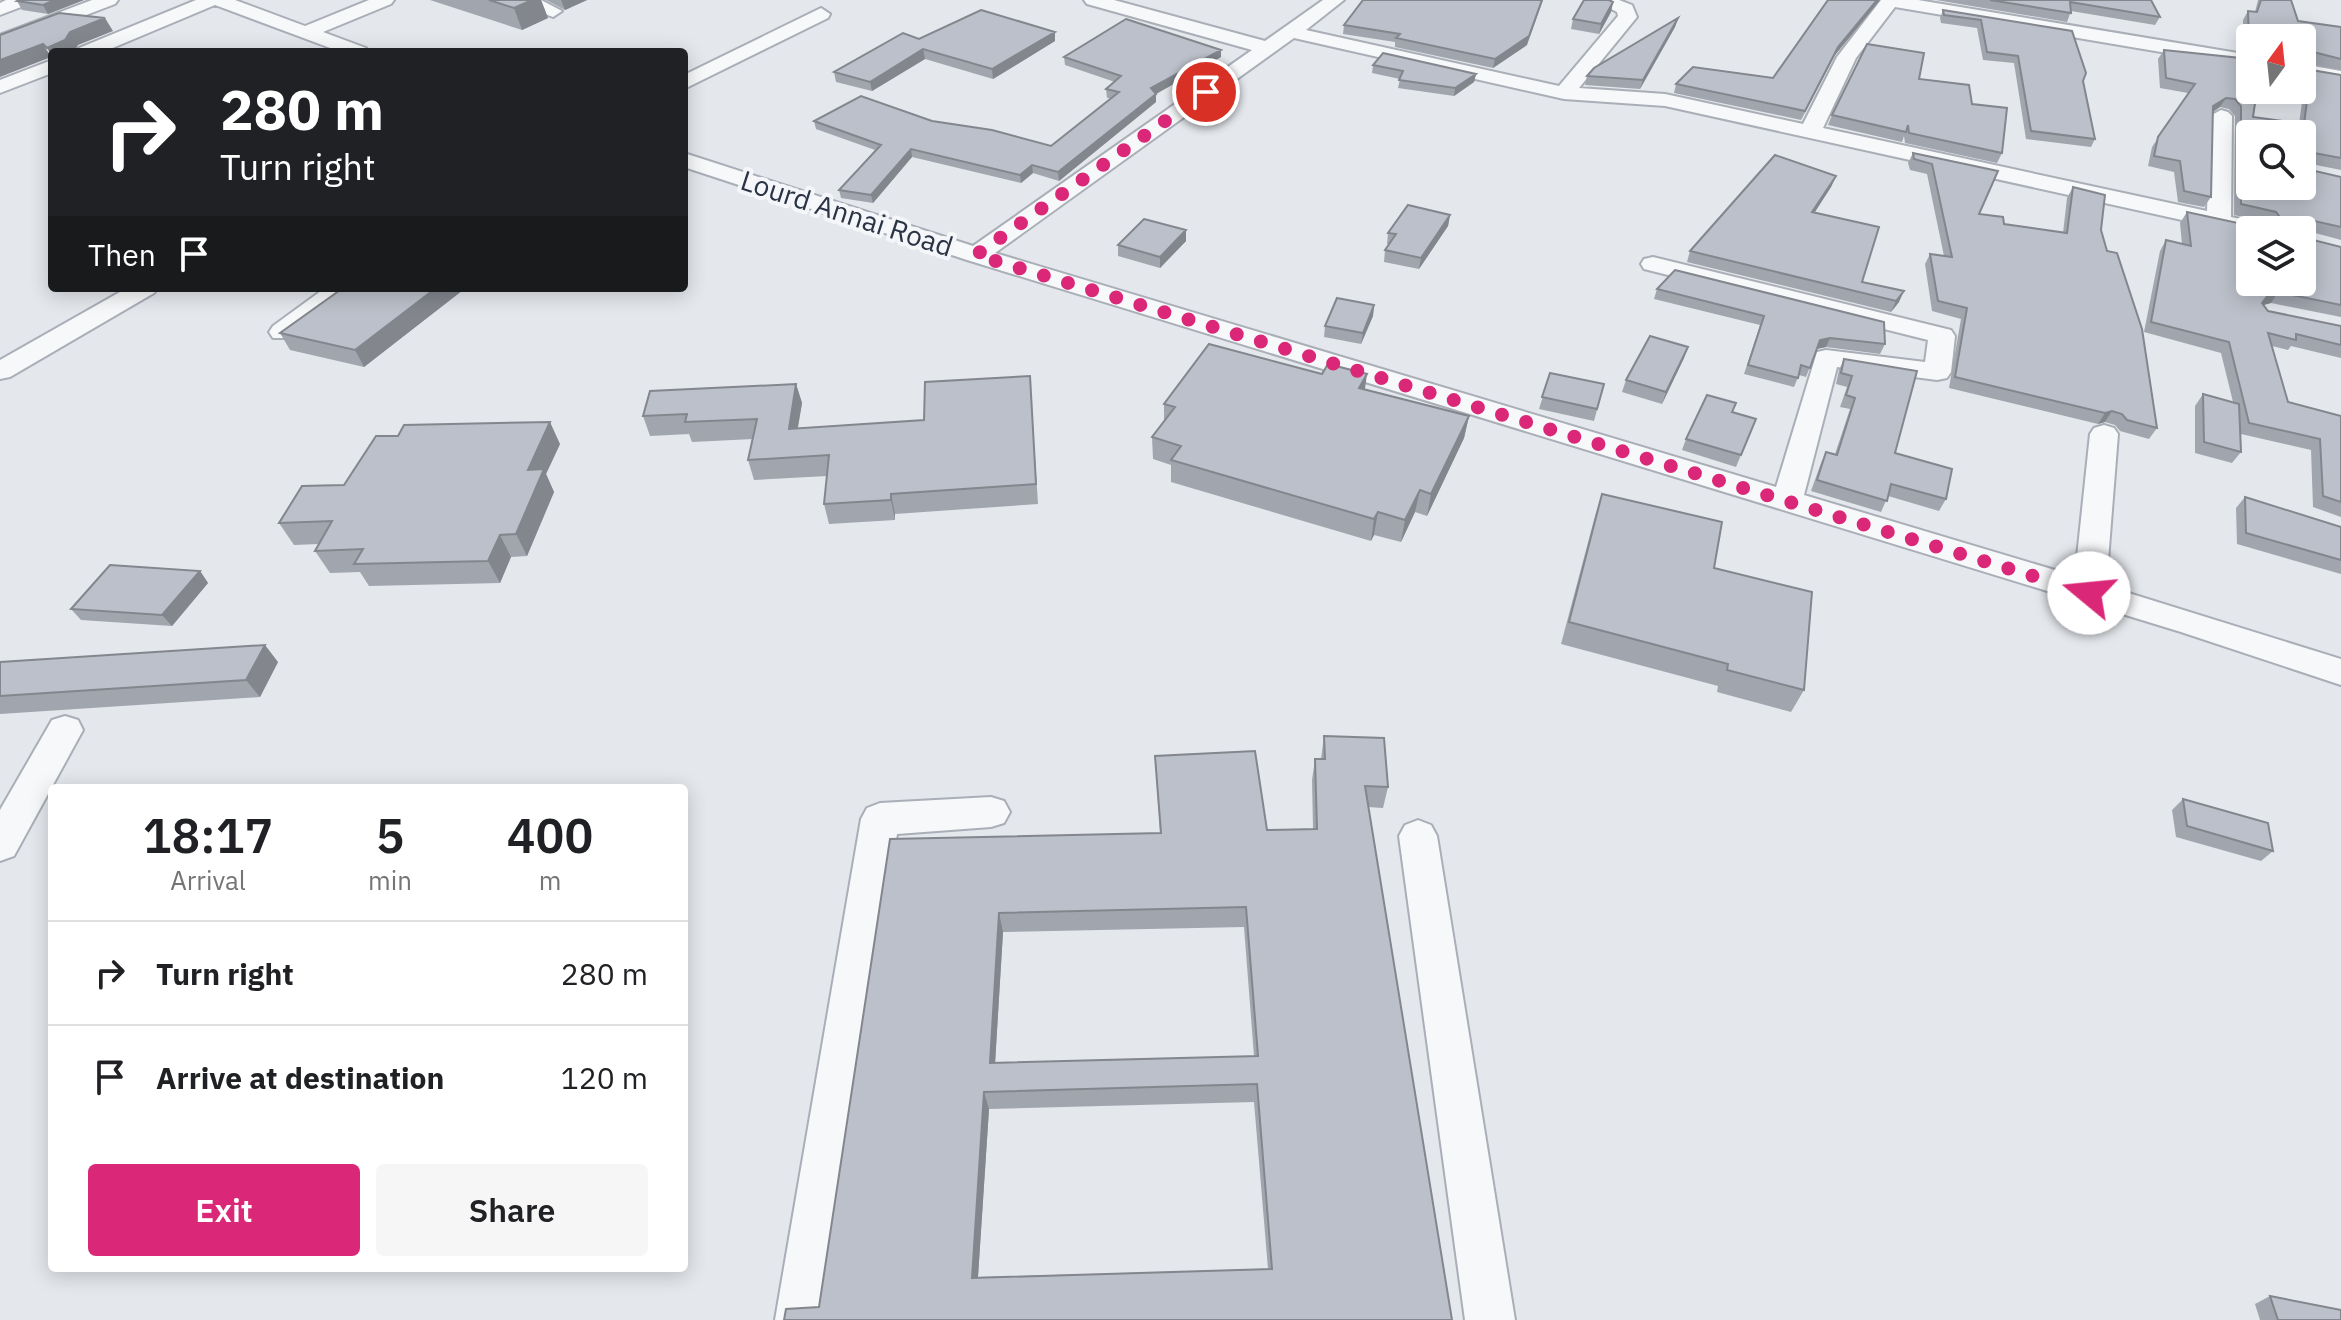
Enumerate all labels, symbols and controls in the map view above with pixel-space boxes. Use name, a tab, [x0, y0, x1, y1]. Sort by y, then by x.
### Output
north arrow	[2236, 24, 2316, 104]
map controls	[2236, 24, 2316, 296]
pin	[1172, 58, 1240, 126]
icon: arrive	[1184, 70, 1228, 114]
text: 280 m	[220, 73, 384, 145]
icon: right	[88, 80, 192, 184]
button: search	[2236, 120, 2316, 200]
text: Turn right	[220, 143, 376, 190]
street label: Lourd Annai Road	[736, 161, 958, 265]
button: layers	[2236, 216, 2316, 296]
icon: arrive	[172, 232, 216, 276]
text: Then	[88, 235, 156, 274]
position arrow	[2047, 551, 2131, 635]
text: 18:17	[143, 804, 273, 866]
text: 5	[376, 804, 404, 866]
text: 400	[507, 804, 593, 866]
text: Arrival	[170, 863, 246, 897]
text: min	[368, 863, 412, 897]
text: m	[539, 863, 561, 897]
icon: right	[88, 951, 132, 995]
text: Turn right	[156, 954, 294, 993]
text: 280 m	[561, 954, 648, 993]
icon: arrive	[88, 1055, 132, 1099]
text: Arrive at destination	[156, 1058, 444, 1097]
text: 120 m	[561, 1058, 648, 1097]
button: Exit	[88, 1164, 360, 1256]
button: Share	[376, 1164, 648, 1256]

